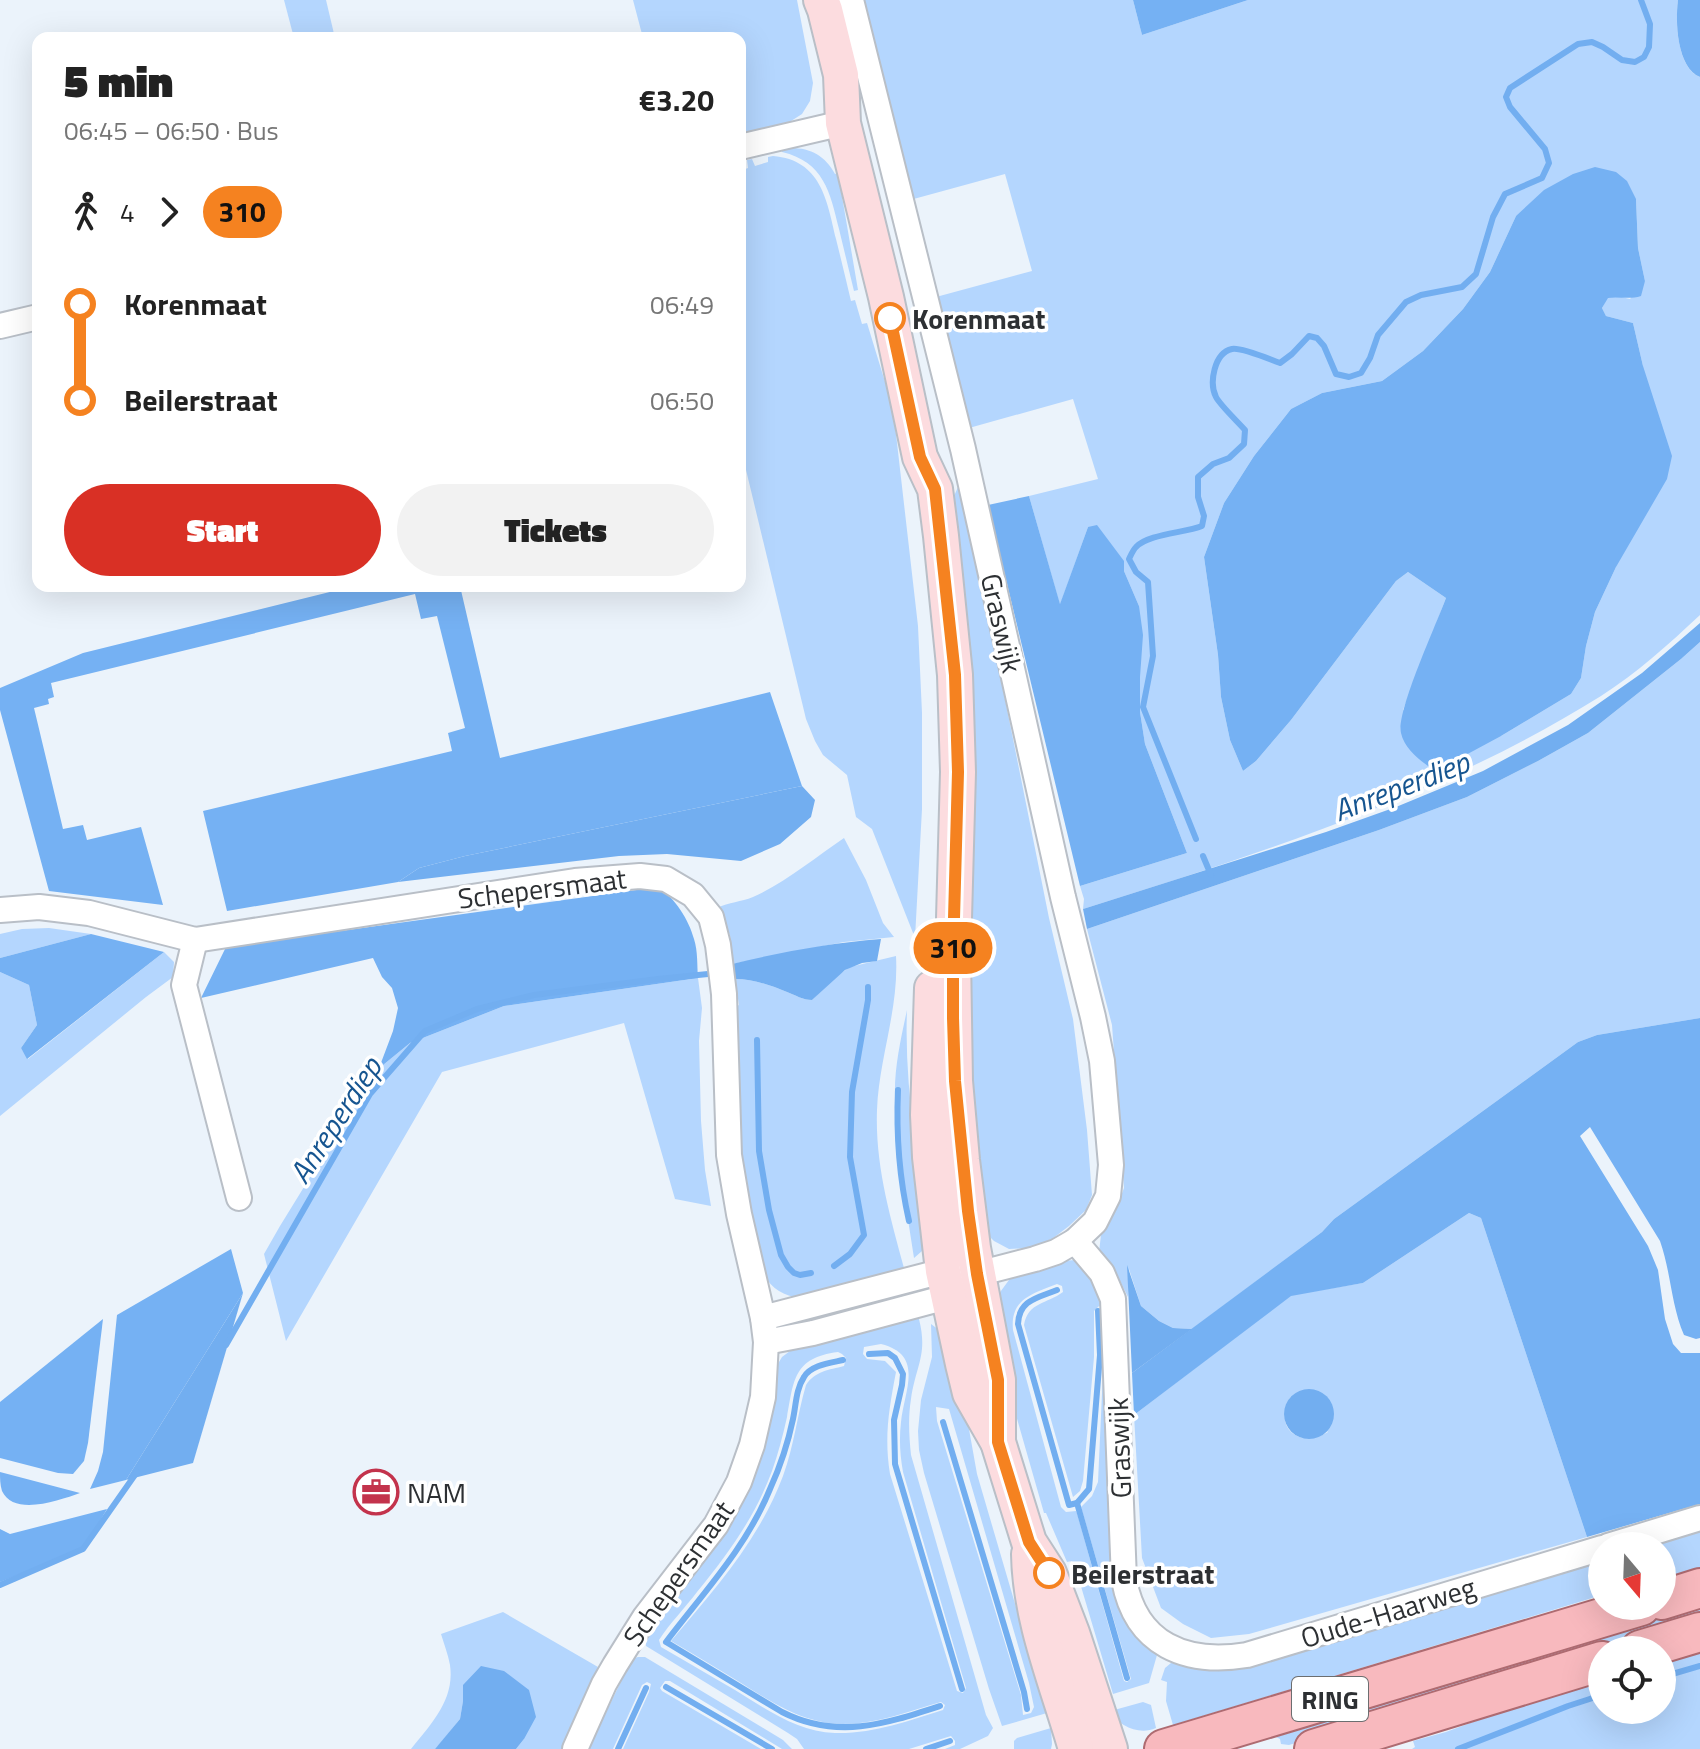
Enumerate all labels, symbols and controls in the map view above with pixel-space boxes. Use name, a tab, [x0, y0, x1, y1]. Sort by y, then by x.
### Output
text: 5 min	[64, 47, 173, 114]
text: €3.20	[639, 77, 714, 123]
text: 06:45 – 06:50 · Bus	[64, 111, 279, 150]
icon: walk	[64, 190, 108, 234]
icon: forward	[147, 190, 191, 234]
text: 310	[219, 190, 266, 233]
text: 4	[120, 193, 135, 232]
text: Korenmaat	[124, 281, 267, 327]
text: 06:49	[650, 285, 714, 324]
place label: Korenmaat	[912, 297, 1046, 340]
marker: Korenmaat	[875, 303, 905, 333]
text: Beilerstraat	[124, 377, 278, 423]
text: 06:50	[650, 381, 714, 420]
button: Start	[64, 484, 381, 576]
button: Tickets	[397, 484, 714, 576]
street label: Graswijk	[970, 569, 1034, 677]
water label: Anreperdiep	[1326, 739, 1477, 833]
street label: Schepersmaat	[455, 856, 629, 920]
line badge: 310	[907, 922, 999, 974]
text: 310	[929, 926, 977, 969]
water label: Anreperdiep	[277, 1047, 394, 1192]
street label: Graswijk	[1096, 1397, 1142, 1499]
office icon: NAM	[352, 1468, 400, 1516]
place label: NAM	[407, 1471, 466, 1514]
street label: Schepersmaat	[612, 1491, 744, 1655]
north arrow	[1588, 1532, 1676, 1620]
map controls	[1588, 1532, 1676, 1724]
place label: Beilerstraat	[1071, 1552, 1214, 1595]
marker: Beilerstraat	[1034, 1558, 1064, 1588]
street label: Oude-Haarweg	[1295, 1565, 1481, 1659]
button: locate	[1588, 1636, 1676, 1724]
road number: RING	[1292, 1677, 1368, 1721]

